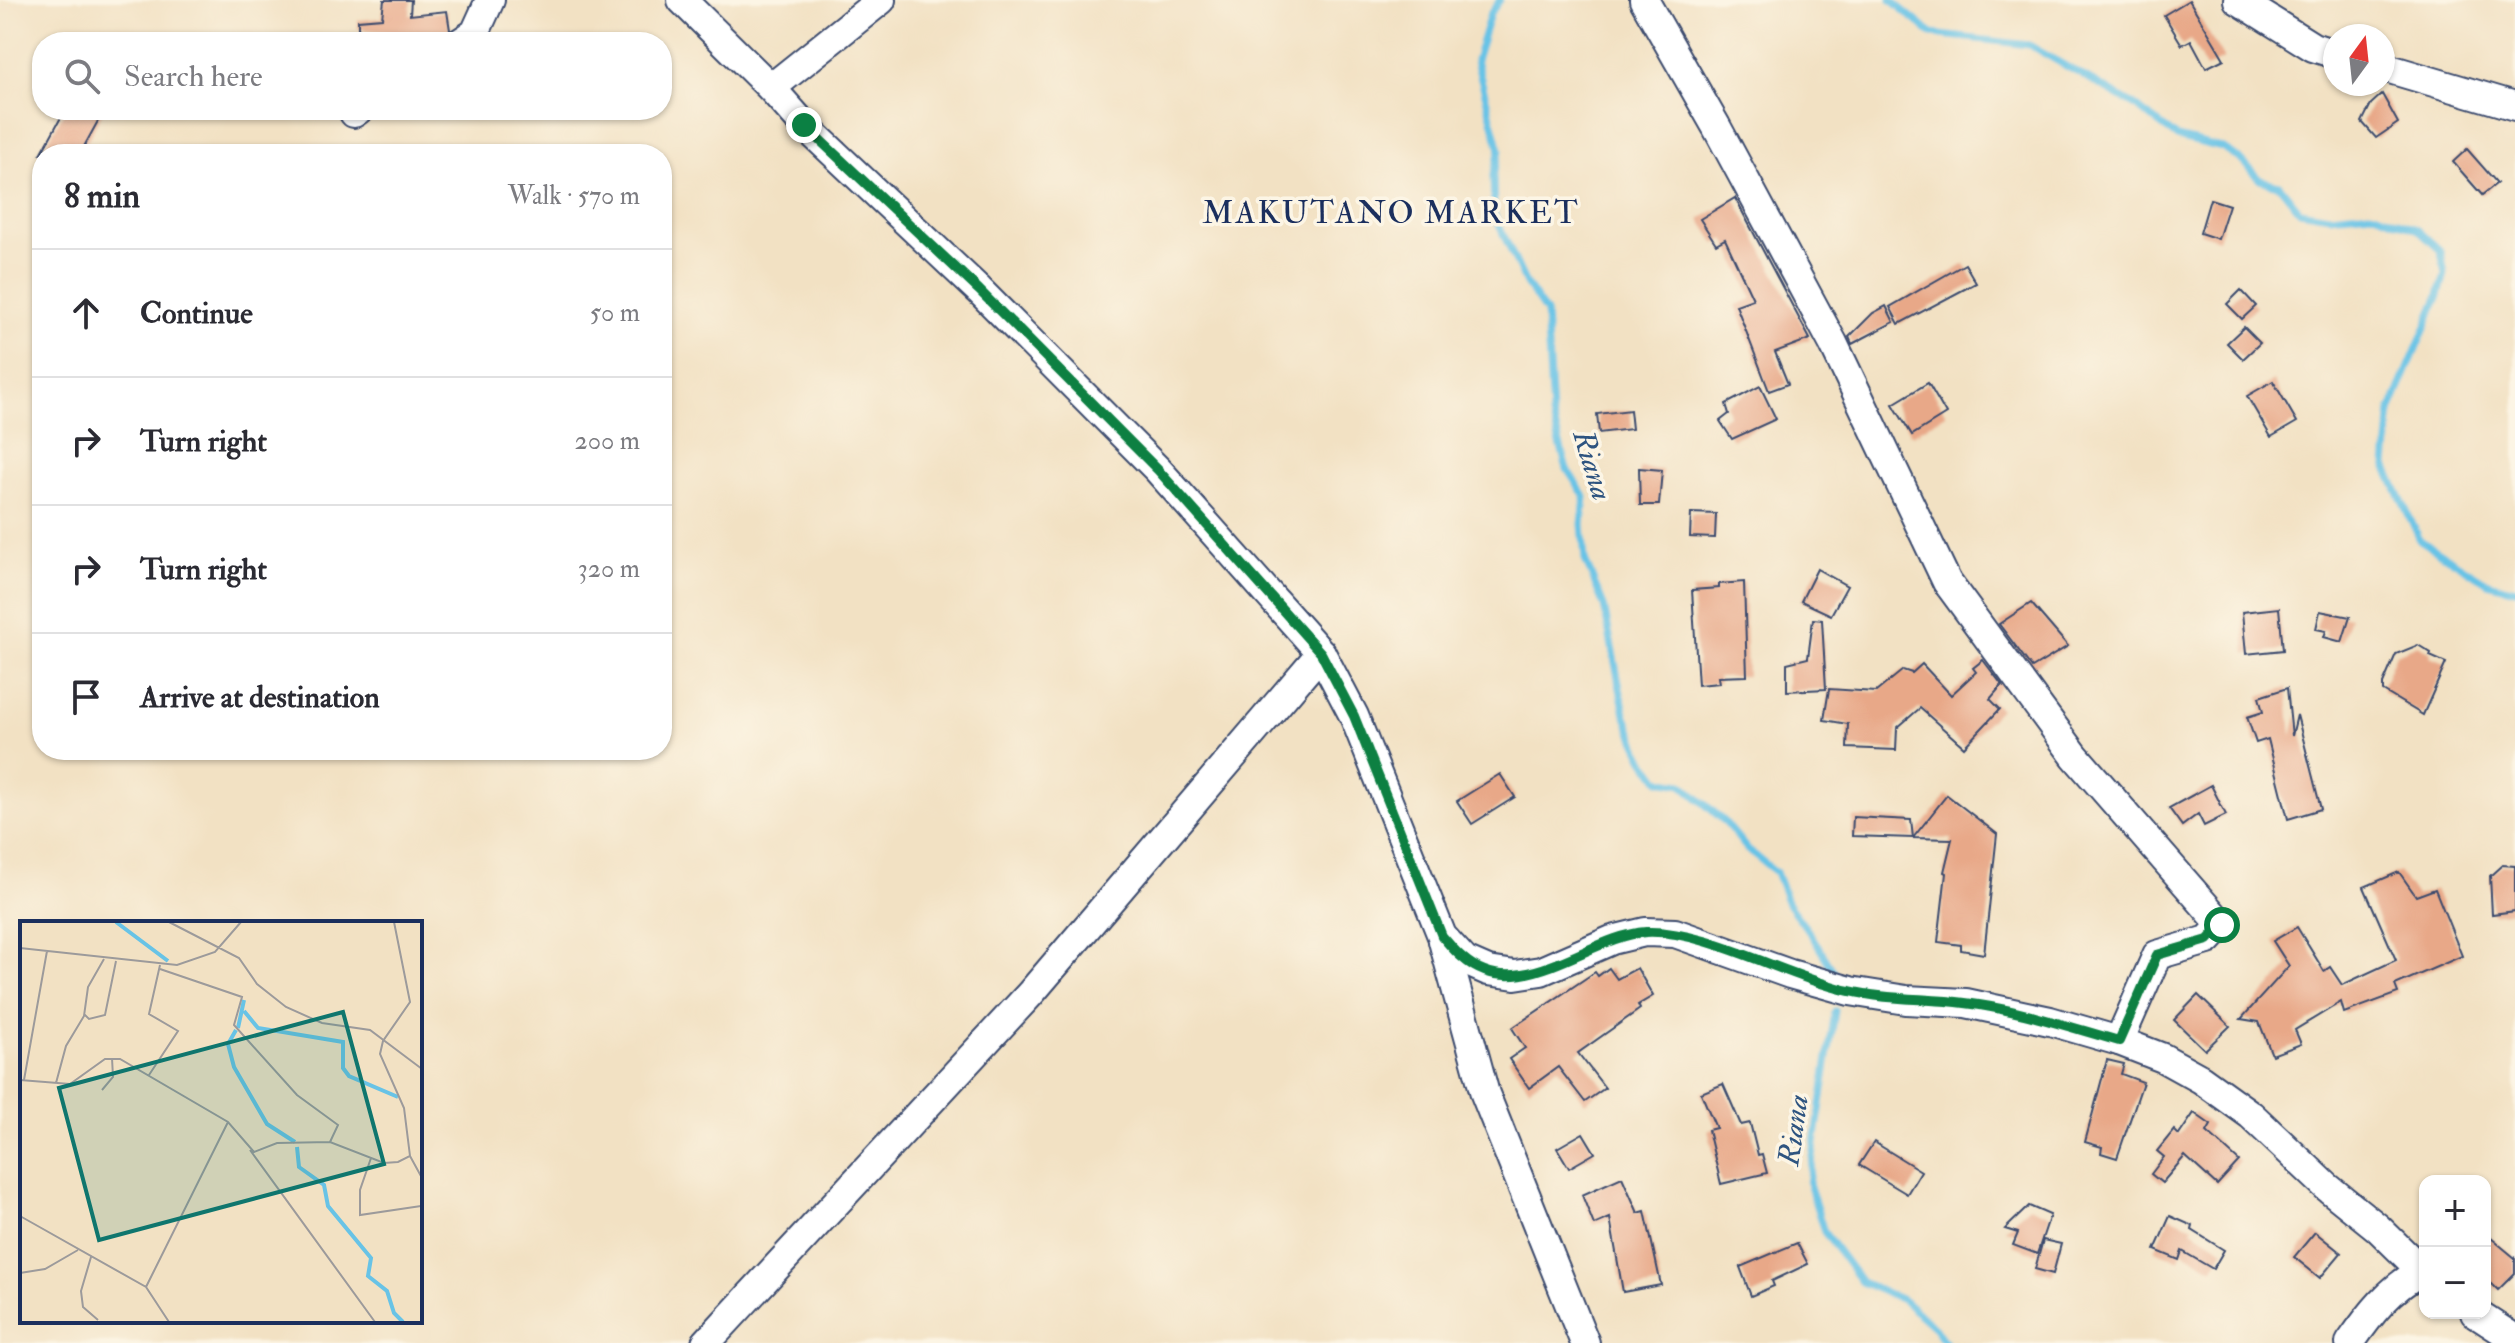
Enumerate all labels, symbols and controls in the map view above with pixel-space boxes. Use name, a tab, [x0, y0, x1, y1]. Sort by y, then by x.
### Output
north arrow	[2323, 24, 2395, 96]
search box	[32, 32, 672, 120]
icon: search	[60, 54, 104, 98]
text: Search here	[124, 58, 263, 95]
route end	[786, 107, 822, 143]
text: 8 min	[64, 175, 140, 218]
text: Walk · 570 m	[508, 180, 640, 212]
district label: MAKUTANO MARKET	[1202, 193, 1580, 233]
icon: ahead	[64, 291, 108, 335]
text: Continue	[140, 295, 253, 332]
text: 50 m	[590, 297, 640, 329]
icon: right	[64, 419, 108, 463]
text: Turn right	[140, 423, 267, 460]
text: 200 m	[575, 425, 640, 457]
water label: Riana	[1564, 425, 1621, 505]
icon: right	[64, 547, 108, 591]
text: Turn right	[140, 551, 267, 588]
text: 320 m	[578, 553, 640, 585]
icon: arrive	[64, 675, 108, 719]
text: Arrive at destination	[140, 679, 380, 716]
route start	[2204, 907, 2240, 943]
inset map	[20, 921, 422, 1323]
water label: Riana	[1770, 1092, 1817, 1169]
map controls	[2419, 1175, 2491, 1319]
button: +	[2419, 1175, 2491, 1247]
button: −	[2419, 1247, 2491, 1319]

